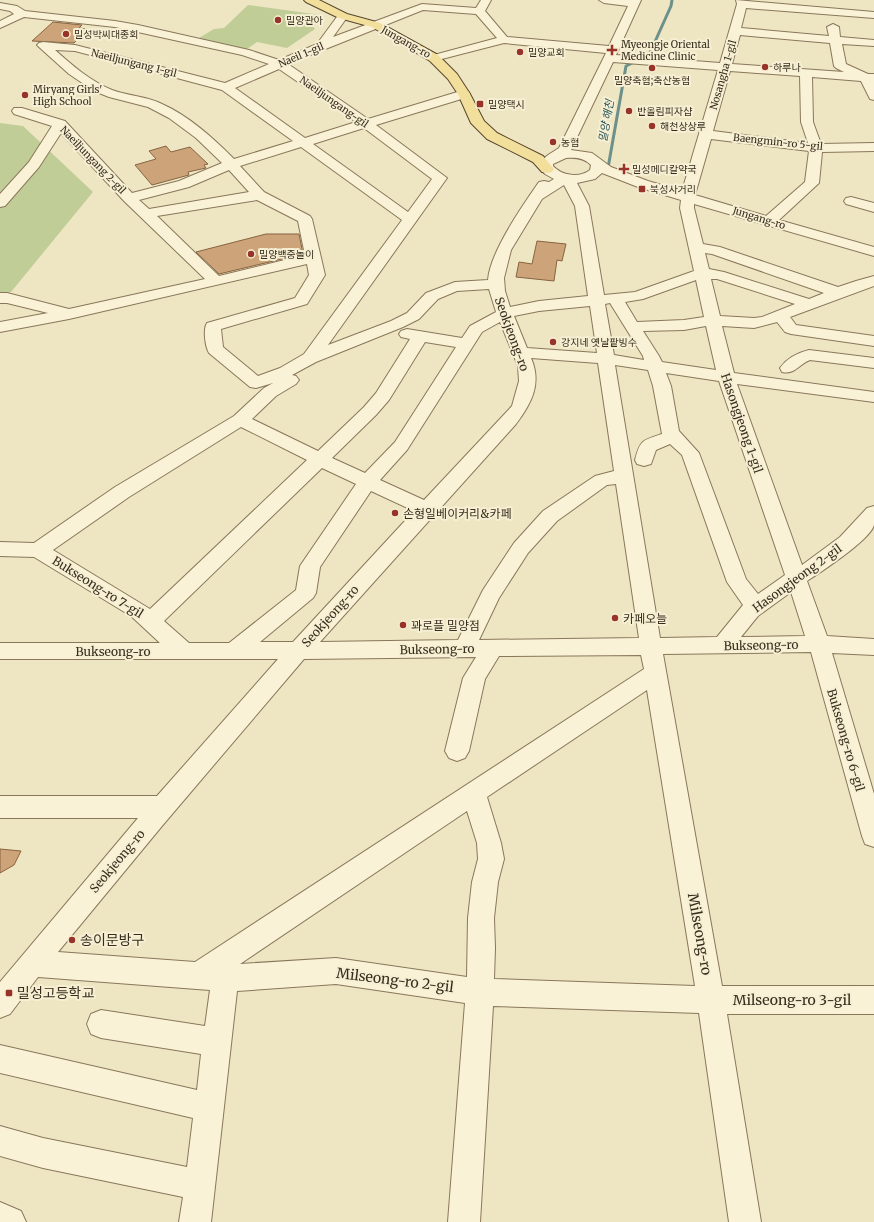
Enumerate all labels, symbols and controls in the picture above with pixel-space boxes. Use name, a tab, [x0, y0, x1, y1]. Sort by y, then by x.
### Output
place label: 밀양관아	[286, 14, 324, 27]
marker: 밀양관아	[273, 15, 283, 25]
street label: Jungang-ro	[378, 23, 433, 61]
place label: 밀성박씨대종회	[74, 28, 138, 41]
marker: 밀성박씨대종회	[61, 29, 71, 39]
place label: Myeongje Oriental Medicine Clinic	[621, 38, 710, 63]
street label: Nosangha 1-gil	[707, 39, 739, 111]
street label: Naeil 1-gil	[276, 40, 326, 70]
marker: Myeongje Oriental Medicine Clinic	[606, 44, 618, 56]
street label: Naeiljungang 1-gil	[90, 46, 178, 80]
place label: 밀양교회	[528, 46, 565, 59]
marker: 밀양교회	[515, 47, 525, 57]
place label: 하루나	[773, 61, 801, 74]
marker: 하루나	[760, 62, 770, 72]
marker: 밀양축협;축산농협	[647, 63, 657, 73]
street label: Naeiljungang-gil	[297, 73, 371, 131]
place label: 밀양축협;축산농협	[614, 74, 690, 87]
place label: Miryang Girls' High School	[33, 83, 102, 108]
marker: Miryang Girls' High School	[20, 90, 30, 100]
water label: 밀양 해천	[595, 97, 617, 143]
place label: 밀양택시	[488, 98, 525, 111]
marker: 밀양택시	[475, 99, 485, 109]
place label: 반올림피자샵	[637, 105, 693, 118]
marker: 반올림피자샵	[624, 106, 634, 116]
place label: 해천상상루	[660, 120, 706, 133]
marker: 해천상상루	[647, 121, 657, 131]
street label: Naeiljungang 2-gil	[57, 123, 129, 197]
street label: Baengmin-ro 5-gil	[732, 131, 824, 153]
place label: 농협	[561, 136, 579, 149]
marker: 농협	[548, 137, 558, 147]
place label: 밀성메디칼약국	[632, 163, 696, 176]
marker: 밀성메디칼약국	[619, 164, 629, 174]
place label: 북성사거리	[650, 183, 696, 196]
marker: 북성사거리	[637, 184, 647, 194]
street label: Jungang-ro	[730, 204, 787, 232]
place label: 밀양백중놀이	[259, 248, 314, 261]
marker: 밀양백중놀이	[246, 249, 256, 259]
street label: Seokjeong-ro	[492, 295, 532, 373]
place label: 강지네 옛날팥빙수	[561, 336, 637, 349]
marker: 강지네 옛날팥빙수	[548, 337, 558, 347]
street label: Hasongjeong 1-gil	[718, 371, 766, 475]
place label: 손형일베이커리&카페	[403, 506, 511, 521]
marker: 손형일베이커리&카페	[390, 508, 400, 518]
street label: Hasongjeong 2-gil	[749, 540, 845, 615]
street label: Bukseong-ro 7-gil	[50, 553, 147, 621]
street label: Seokjeong-ro	[298, 582, 362, 650]
place label: 카페오늘	[623, 611, 667, 626]
marker: 카페오늘	[610, 613, 620, 623]
place label: 꽈로플 밀양점	[411, 618, 480, 633]
marker: 꽈로플 밀양점	[398, 620, 408, 630]
street label: Bukseong-ro	[723, 637, 799, 653]
street label: Bukseong-ro	[399, 641, 475, 657]
street label: Bukseong-ro	[76, 644, 150, 659]
street label: Bukseong-ro 6-gil	[824, 687, 868, 793]
street label: Seokjeong-ro	[86, 826, 148, 896]
street label: Milseong-ro	[684, 892, 716, 976]
place label: 송이문방구	[80, 931, 145, 949]
marker: 송이문방구	[67, 935, 77, 945]
street label: Milseong-ro 2-gil	[335, 964, 455, 996]
place label: 밀성고등학교	[17, 984, 94, 1002]
marker: 밀성고등학교	[4, 988, 14, 998]
street label: Milseong-ro 3-gil	[733, 991, 852, 1009]

